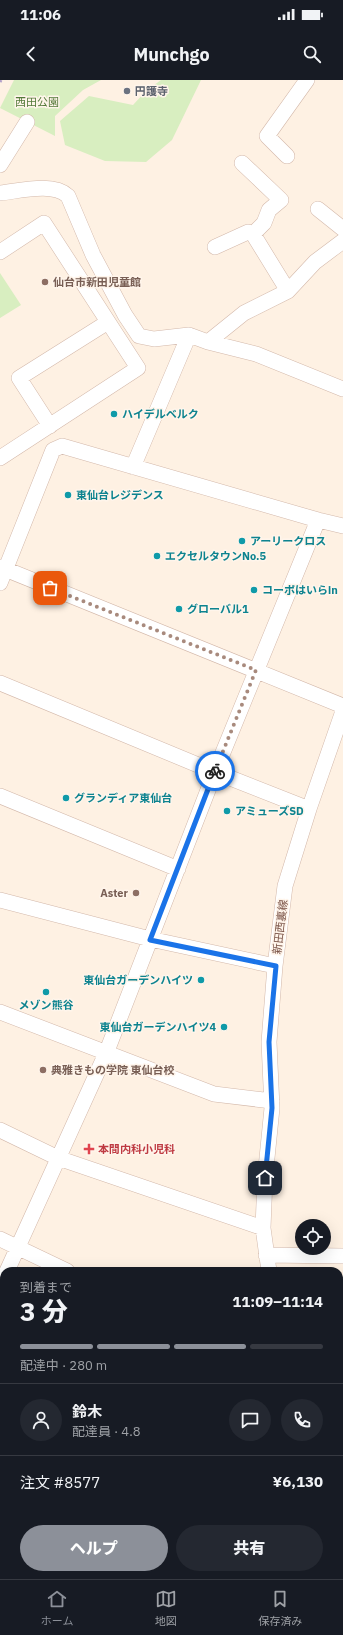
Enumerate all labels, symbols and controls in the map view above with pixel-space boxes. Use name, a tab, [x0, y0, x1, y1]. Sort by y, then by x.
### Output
text: 11:06	[20, 5, 61, 24]
icon: back	[20, 43, 42, 65]
text: Munchgo	[133, 43, 210, 66]
icon: search	[301, 43, 323, 65]
place label: 円護寺	[135, 84, 168, 98]
marker: 円護寺	[122, 86, 132, 96]
park label: 西田公園	[15, 95, 59, 109]
place label: 仙台市新田児童館	[53, 275, 141, 289]
marker: 仙台市新田児童館	[40, 277, 50, 287]
place label: ハイデルベルク	[122, 407, 199, 421]
marker: ハイデルベルク	[109, 409, 119, 419]
place label: 東仙台レジデンス	[76, 488, 164, 502]
marker: 東仙台レジデンス	[63, 490, 73, 500]
place label: アーリークロス	[250, 534, 326, 548]
marker: アーリークロス	[237, 536, 247, 546]
place label: エクセルタウンNo.5	[165, 549, 266, 563]
marker: エクセルタウンNo.5	[152, 551, 162, 561]
pin	[33, 571, 67, 605]
icon: bag	[39, 577, 61, 599]
place label: コーポはいらin	[262, 583, 338, 597]
marker: コーポはいらin	[249, 585, 259, 595]
place label: グローバル1	[187, 602, 249, 616]
marker: グローバル1	[174, 604, 184, 614]
courier	[195, 751, 235, 791]
icon: bike	[204, 760, 226, 782]
place label: グランディア東仙台	[74, 791, 172, 805]
marker: グランディア東仙台	[61, 793, 71, 803]
place label: アミューズSD	[235, 804, 304, 818]
marker: アミューズSD	[222, 806, 232, 816]
place label: Aster	[100, 886, 129, 900]
marker: Aster	[131, 888, 141, 898]
street label: 新田西裏線	[270, 899, 290, 955]
place label: 東仙台ガーデンハイツ	[83, 973, 193, 987]
marker: 東仙台ガーデンハイツ	[196, 975, 206, 985]
marker: メゾン熊谷	[41, 987, 51, 997]
place label: メゾン熊谷	[19, 998, 74, 1012]
place label: 東仙台ガーデンハイツ4	[100, 1020, 216, 1034]
marker: 東仙台ガーデンハイツ4	[219, 1022, 229, 1032]
place label: 典雅きもの学院 東仙台校	[51, 1063, 175, 1077]
marker: 典雅きもの学院 東仙台校	[38, 1065, 48, 1075]
place label: 本間内科小児科	[98, 1142, 175, 1156]
marker: 本間内科小児科	[83, 1143, 95, 1155]
pin	[248, 1161, 282, 1195]
icon: home	[254, 1167, 276, 1189]
map controls	[295, 1219, 331, 1255]
button: locate	[295, 1219, 331, 1255]
text: 到着まで	[20, 1279, 72, 1296]
text: 11:09–11:14	[232, 1292, 323, 1311]
text: 3 分	[20, 1294, 68, 1328]
text: 配達中 · 280 m	[20, 1357, 107, 1374]
button: person	[20, 1399, 62, 1441]
button: chat	[229, 1399, 271, 1441]
button: phone	[281, 1399, 323, 1441]
text: 鈴木	[72, 1402, 102, 1421]
text: 配達員 · 4.8	[72, 1423, 141, 1440]
text: ¥6,130	[273, 1472, 323, 1491]
text: 注文 #8577	[20, 1473, 100, 1492]
button: ヘルプ	[20, 1525, 168, 1571]
button: 共有	[176, 1525, 323, 1571]
tab: ホーム	[41, 1588, 73, 1628]
tab: 地図	[155, 1588, 177, 1628]
tab: 保存済み	[258, 1588, 302, 1628]

